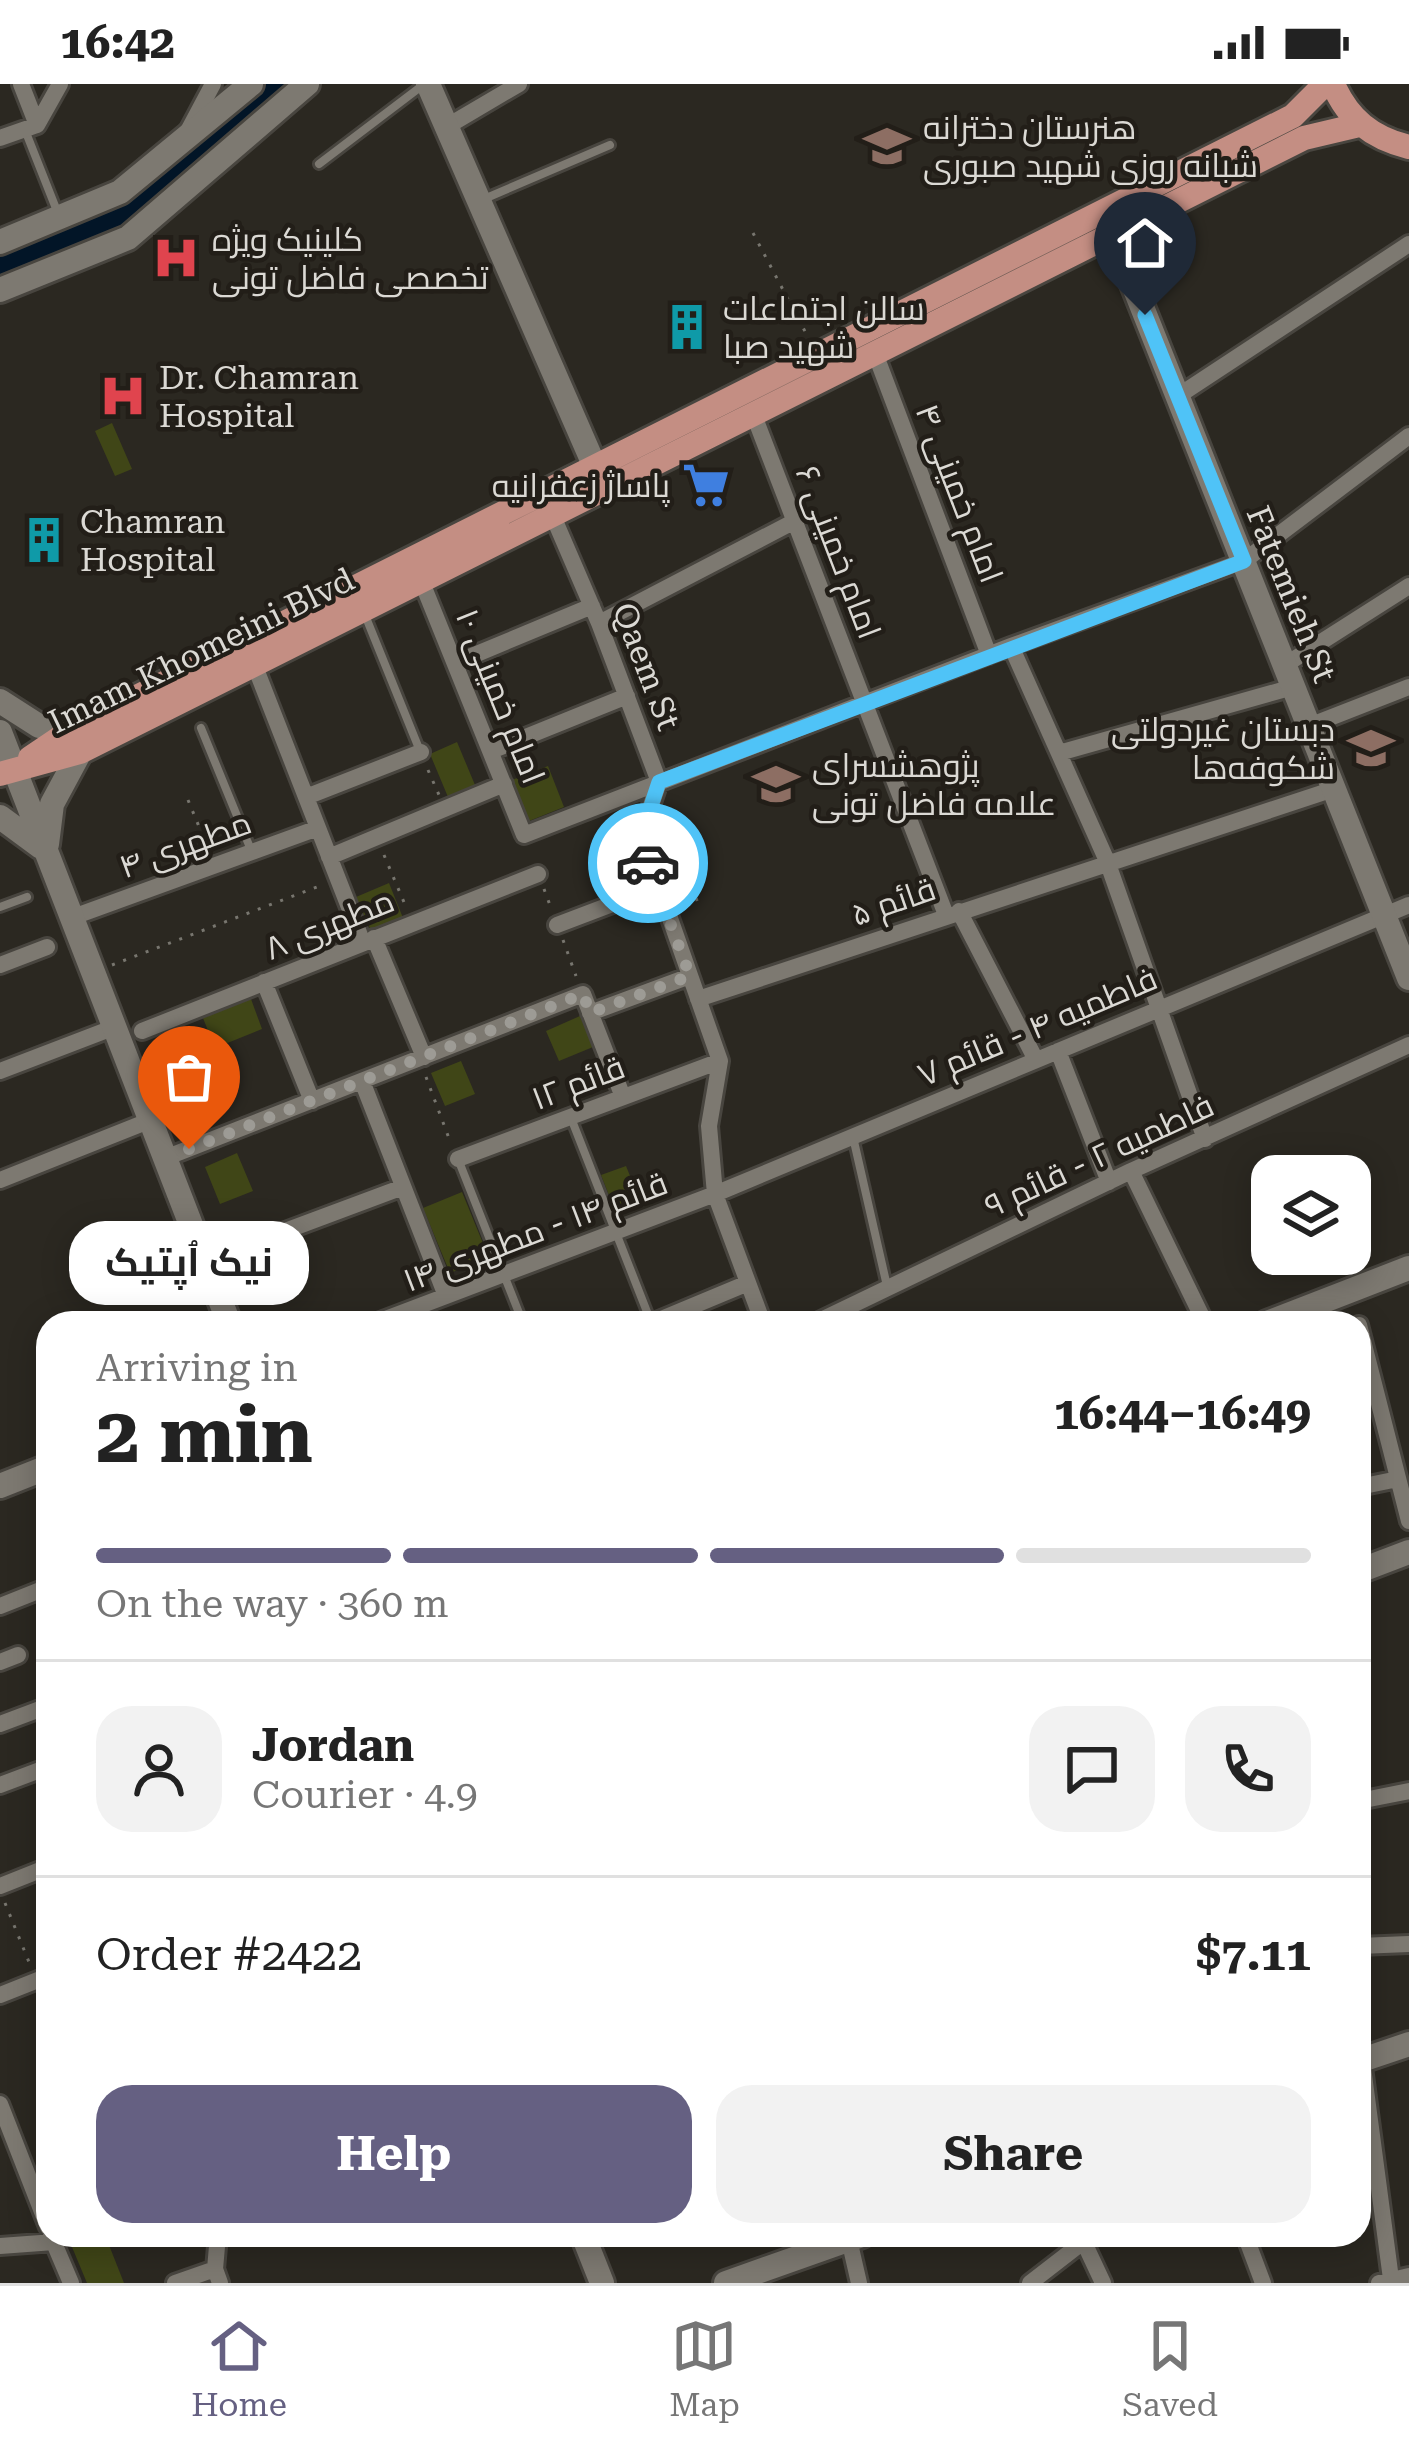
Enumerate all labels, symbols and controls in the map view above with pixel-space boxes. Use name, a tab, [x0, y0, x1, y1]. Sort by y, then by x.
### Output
text: 16:42	[60, 16, 175, 69]
place label: هنرستان دخترانه شبانه روزی شهید صبوری	[923, 108, 1258, 185]
school or university icon: هنرستان دخترانه شبانه روزی شهید صبوری	[862, 121, 912, 171]
pin	[1094, 192, 1196, 315]
icon: home	[1112, 210, 1178, 276]
place label: کلینیک ویژه تخصصی فاضل تونی	[212, 220, 489, 298]
hospital icon: کلینیک ویژه تخصصی فاضل تونی	[151, 233, 201, 283]
place label: سالن اجتماعات شهید صبا	[723, 289, 925, 366]
building icon: سالن اجتماعات شهید صبا	[662, 302, 712, 352]
place label: Dr. Chamran Hospital	[159, 358, 359, 435]
hospital icon: Dr. Chamran Hospital	[98, 371, 148, 421]
street label: امام خمینی ۴	[905, 398, 1011, 589]
supermarket icon: پاساژ زعفرانیه	[681, 460, 731, 510]
street label: امام خمینی ۶	[785, 460, 889, 645]
place label: پاساژ زعفرانیه	[492, 466, 670, 507]
street label: Fatemieh St	[1239, 500, 1345, 688]
place label: Chamran Hospital	[80, 502, 225, 579]
building icon: Chamran Hospital	[19, 515, 69, 565]
street label: Imam Khomeini Blvd	[42, 559, 360, 741]
street label: Qaem St	[604, 597, 689, 735]
street label: امام خمینی ۱۰	[445, 603, 553, 790]
place label: دبستان غیردولتی شکوفه‌ها	[1111, 710, 1335, 787]
school or university icon: دبستان غیردولتی شکوفه‌ها	[1346, 723, 1396, 773]
place label: پژوهشسرای علامه فاضل تونی	[812, 746, 1056, 824]
school or university icon: پژوهشسرای علامه فاضل تونی	[751, 759, 801, 809]
street label: مطهری ۴	[114, 803, 256, 886]
courier	[588, 803, 708, 923]
icon: car	[615, 830, 681, 896]
street label: قائم ۵	[846, 869, 941, 937]
street label: مطهری ۸	[259, 881, 400, 968]
street label: فاطمیه ۴ - قائم ۷	[912, 958, 1164, 1097]
pin	[138, 1026, 240, 1149]
icon: bag	[156, 1044, 222, 1110]
street label: قائم ۱۲	[526, 1047, 631, 1121]
street label: فاطمیه ۲ - قائم ۹	[979, 1085, 1221, 1228]
map controls	[1251, 1155, 1371, 1275]
button: layers	[1251, 1155, 1371, 1275]
street label: قائم ۱۴ - مطهری ۱۴	[398, 1163, 674, 1303]
callout: نیک اُپتیک	[69, 1221, 309, 1305]
text: نیک اُپتیک	[105, 1240, 273, 1286]
text: Arriving in	[96, 1345, 298, 1391]
text: 16:44–16:49	[1054, 1387, 1311, 1440]
text: 2 min	[96, 1390, 313, 1481]
text: On the way · 360 m	[96, 1581, 448, 1627]
button: person	[96, 1706, 222, 1832]
button: chat	[1029, 1706, 1155, 1832]
button: phone	[1185, 1706, 1311, 1832]
text: Jordan	[252, 1719, 414, 1772]
text: Courier · 4.9	[252, 1772, 478, 1818]
text: Order #2422	[96, 1928, 362, 1981]
text: $7.11	[1196, 1928, 1311, 1981]
button: Help	[96, 2085, 692, 2223]
button: Share	[716, 2085, 1311, 2223]
tab: Home	[191, 2313, 287, 2424]
tab: Map	[669, 2313, 740, 2424]
tab: Saved	[1122, 2313, 1218, 2424]

